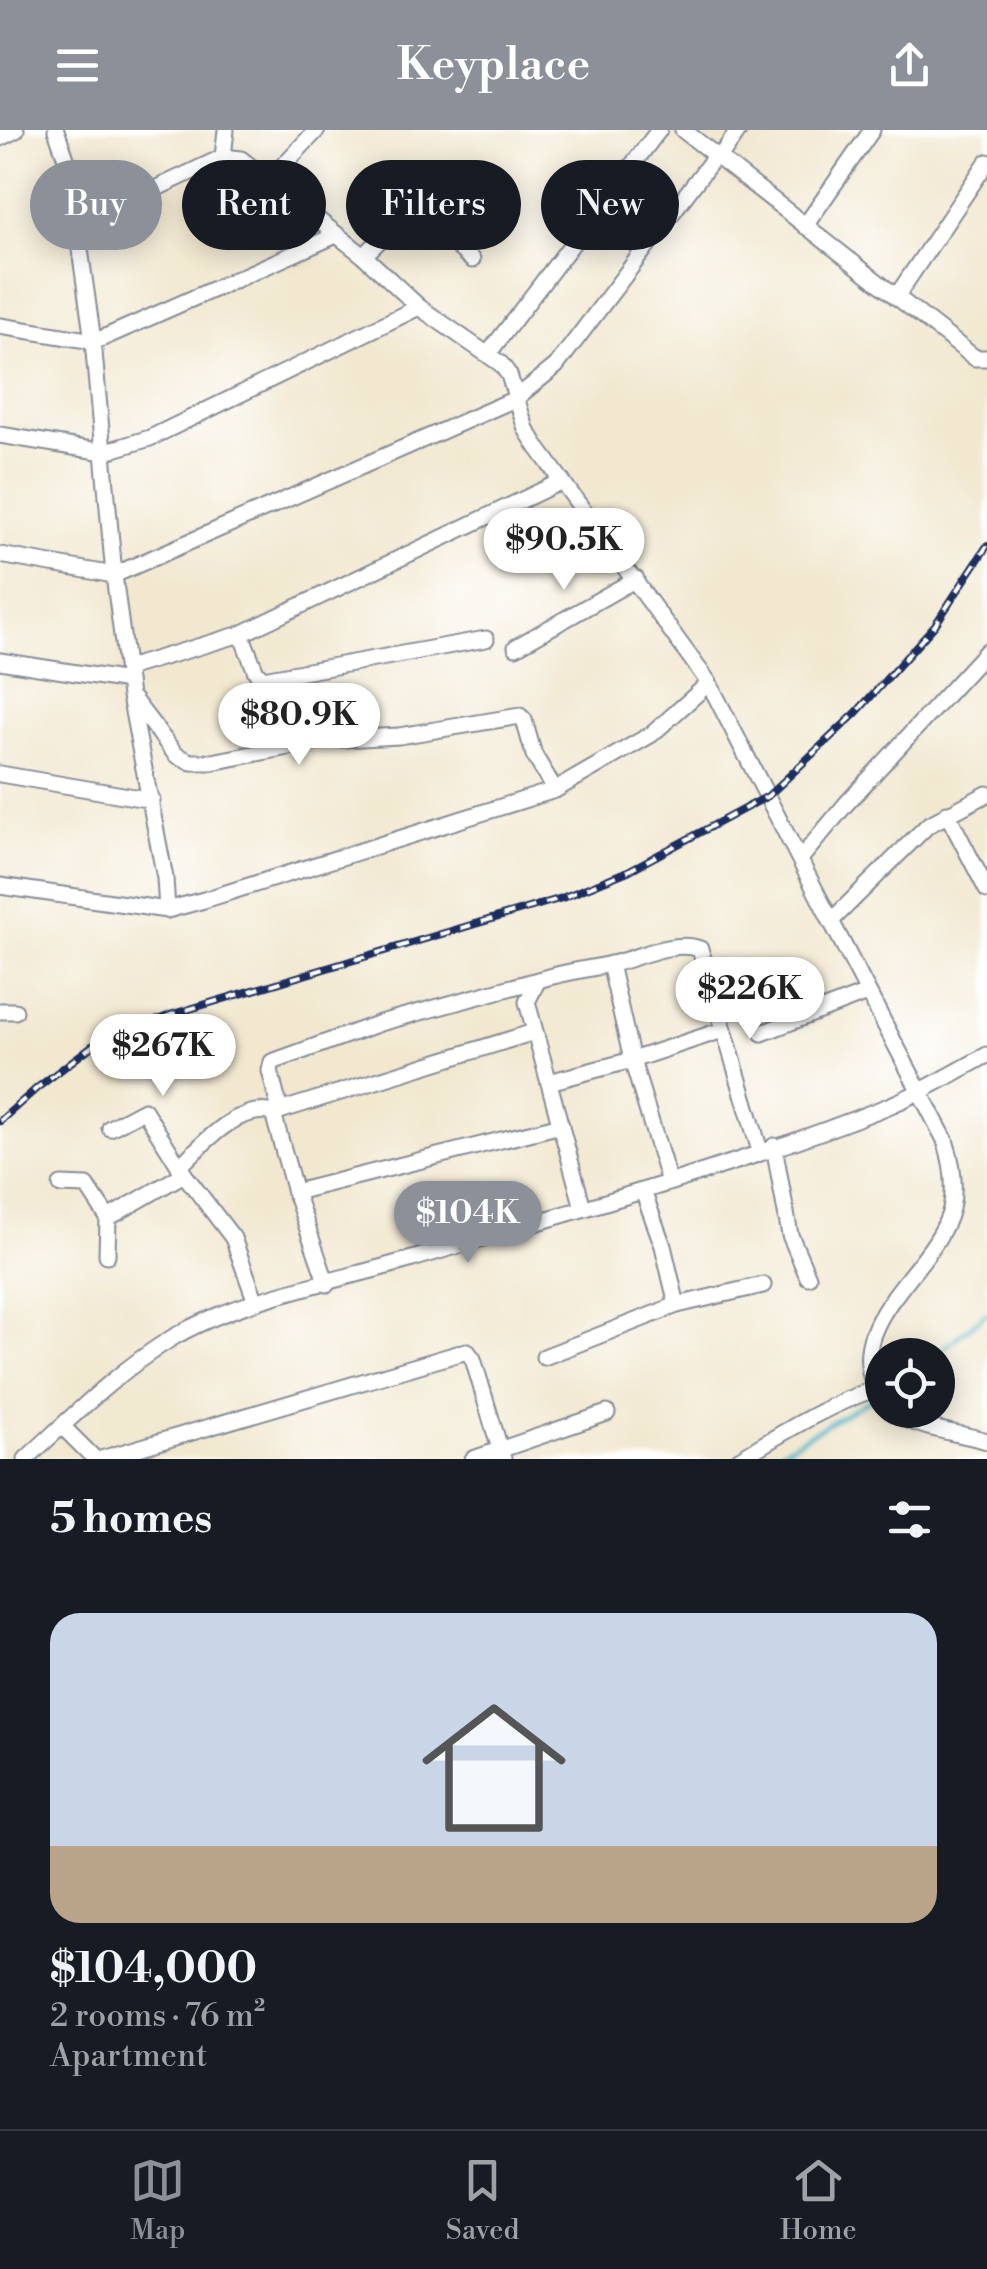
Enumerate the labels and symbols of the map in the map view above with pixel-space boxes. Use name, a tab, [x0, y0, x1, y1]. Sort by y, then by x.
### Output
pin: $90.5K	[483, 508, 645, 593]
pin: $80.9K	[218, 683, 380, 768]
pin: $226K	[680, 957, 820, 1042]
pin: $267K	[93, 1014, 233, 1099]
pin: $104K	[398, 1181, 538, 1266]

